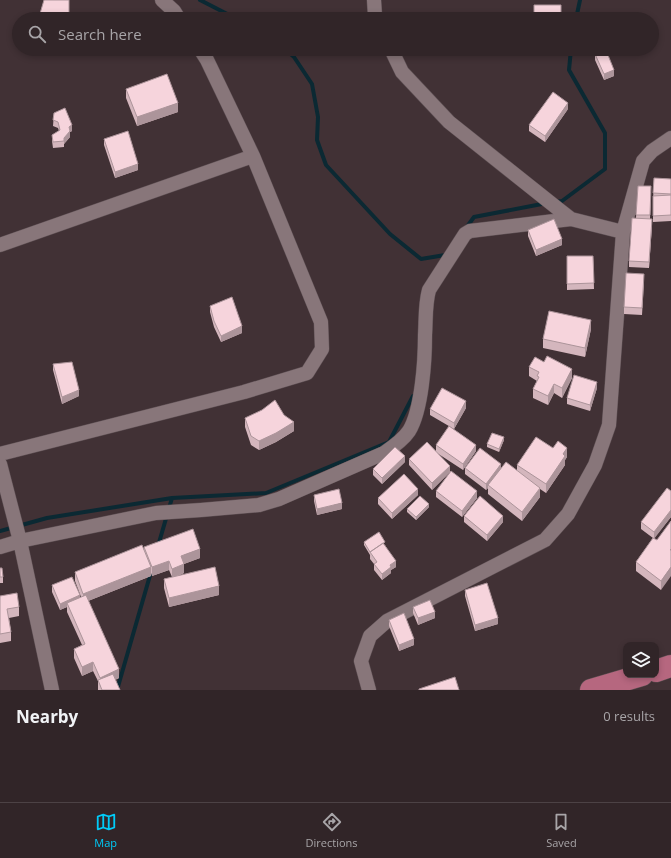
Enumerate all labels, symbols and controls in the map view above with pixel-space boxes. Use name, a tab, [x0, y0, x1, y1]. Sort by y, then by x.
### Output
search box	[12, 12, 659, 56]
icon: search	[26, 23, 48, 45]
text: Search here	[58, 24, 142, 44]
map controls	[623, 642, 659, 678]
button: layers	[623, 642, 659, 678]
text: Nearby	[16, 705, 78, 728]
text: 0 results	[603, 707, 655, 725]
tab: Map	[94, 811, 117, 850]
tab: Directions	[306, 811, 358, 850]
tab: Saved	[546, 811, 577, 850]

